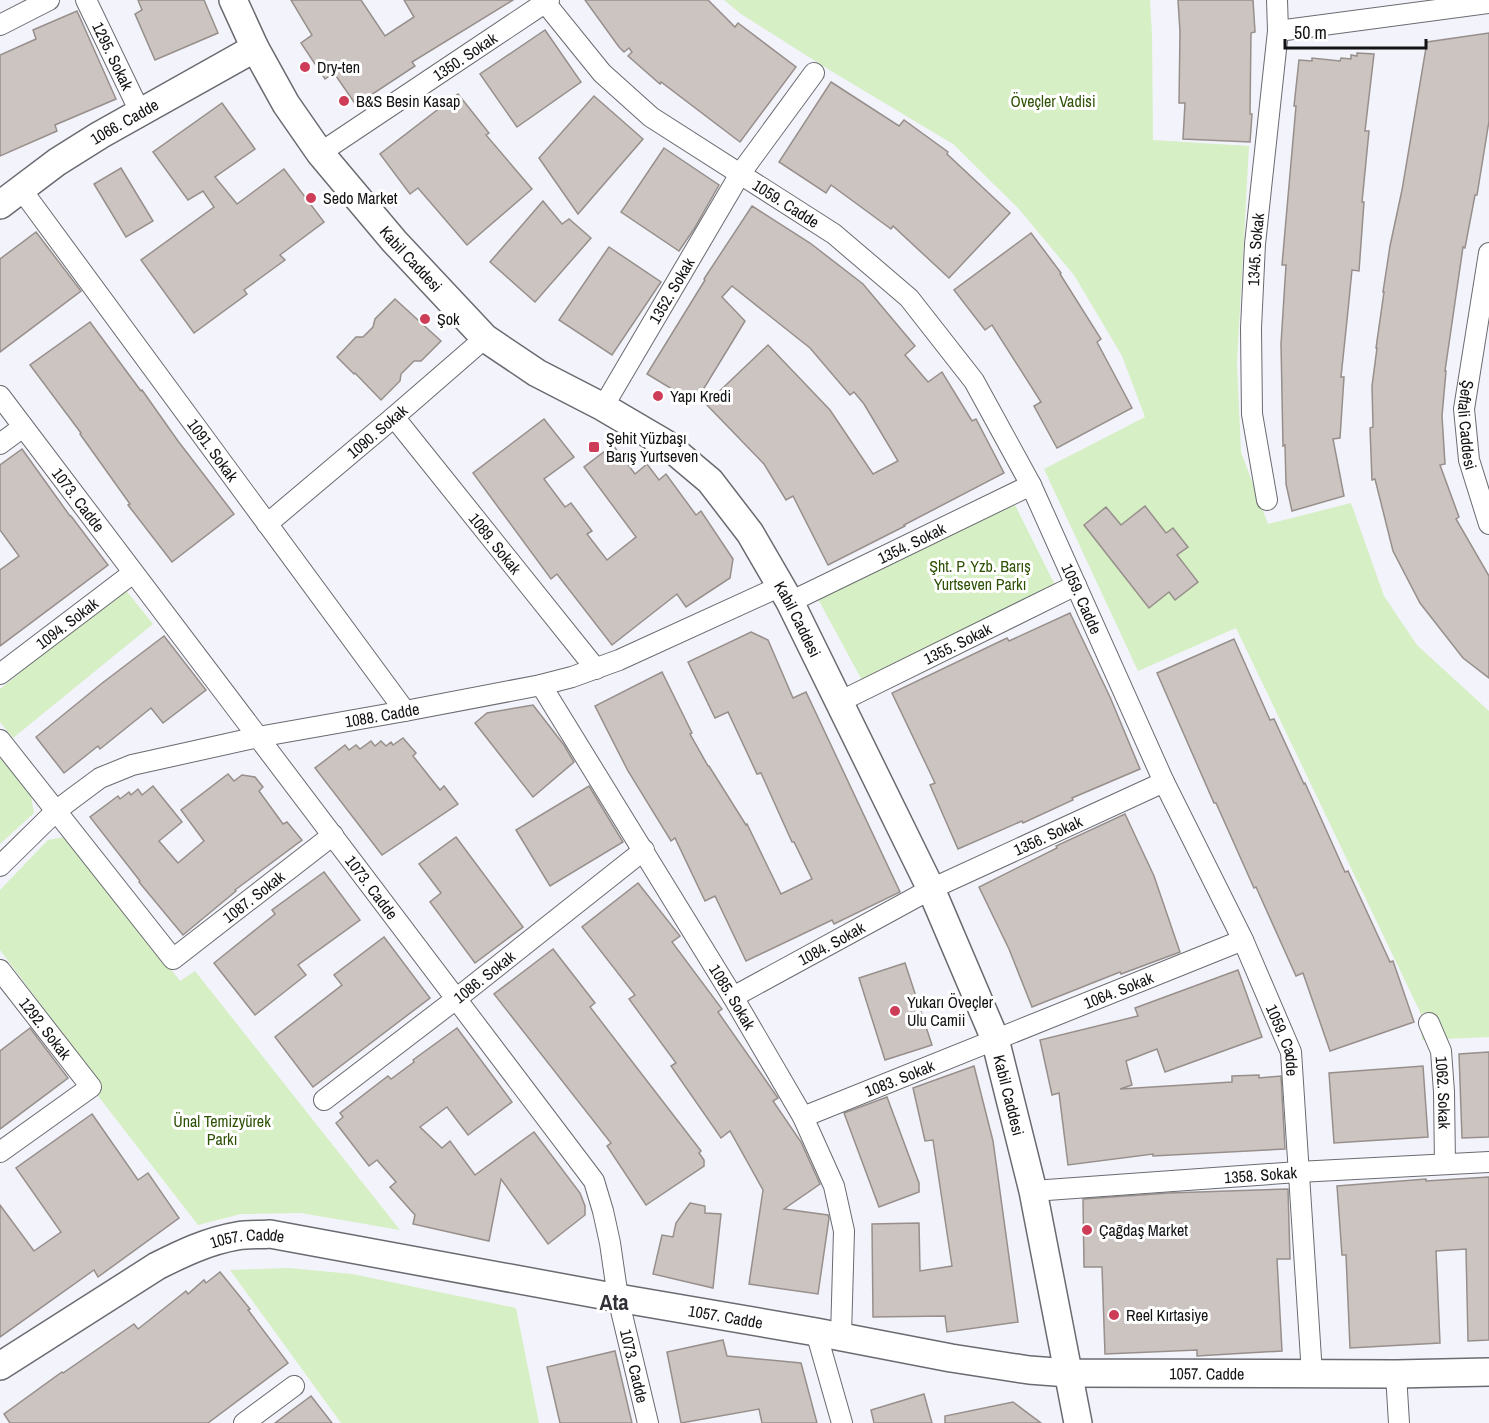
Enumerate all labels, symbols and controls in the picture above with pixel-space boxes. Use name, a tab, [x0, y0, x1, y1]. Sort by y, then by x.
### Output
scale bar	[1285, 12, 1426, 50]
street label: 1295. Sokak	[87, 18, 139, 94]
text: 50 m	[1294, 20, 1327, 45]
street label: 1350. Sokak	[428, 27, 501, 86]
place label: Dry-ten	[317, 56, 360, 78]
marker: Dry-ten	[298, 60, 312, 74]
place label: B&S Besin Kasap	[356, 90, 460, 112]
park label: Öveçler Vadisi	[1010, 90, 1096, 112]
street label: 1066. Cadde	[86, 93, 162, 150]
marker: B&S Besin Kasap	[337, 94, 351, 108]
street label: 1059. Cadde	[748, 174, 824, 233]
place label: Sedo Market	[323, 187, 398, 209]
marker: Sedo Market	[304, 191, 318, 205]
street label: 1345. Sokak	[1242, 211, 1269, 286]
street label: Kabil Caddesi	[375, 221, 447, 297]
street label: 1352. Sokak	[643, 253, 700, 328]
place label: Şok	[437, 308, 460, 330]
marker: Şok	[418, 312, 432, 326]
street label: Şeftali Caddesi	[1453, 379, 1482, 473]
place label: Yapı Kredi	[670, 385, 731, 407]
marker: Yapı Kredi	[651, 389, 665, 403]
street label: 1090. Sokak	[342, 399, 412, 463]
street label: 1091. Sokak	[183, 414, 244, 486]
place label: Şehit Yüzbaşı Barış Yurtseven	[606, 427, 698, 467]
marker: Şehit Yüzbaşı Barış Yurtseven	[587, 440, 601, 454]
street label: 1073. Cadde	[47, 463, 110, 536]
street label: 1089. Sokak	[464, 508, 527, 579]
street label: 1354. Sokak	[874, 517, 949, 569]
park label: Şht. P. Yzb. Barış Yurtseven Parkı	[929, 555, 1031, 595]
street label: 1059. Cadde	[1056, 560, 1107, 637]
street label: Kabil Caddesi	[769, 577, 826, 661]
street label: 1094. Sokak	[31, 592, 103, 654]
street label: 1355. Sokak	[920, 617, 995, 670]
street label: 1088. Cadde	[343, 698, 421, 732]
street label: 1356. Sokak	[1010, 810, 1086, 861]
street label: 1073. Cadde	[340, 851, 403, 924]
street label: 1087. Sokak	[218, 865, 289, 928]
street label: 1084. Sokak	[794, 916, 869, 970]
street label: 1086. Sokak	[449, 945, 520, 1008]
street label: 1085. Sokak	[704, 960, 761, 1034]
street label: 1064. Sokak	[1080, 966, 1157, 1014]
place label: Yukarı Öveçler Ulu Camii	[907, 991, 994, 1031]
street label: 1292. Sokak	[14, 993, 77, 1064]
street label: 1059. Cadde	[1261, 1001, 1304, 1077]
marker: Yukarı Öveçler Ulu Camii	[888, 1004, 902, 1018]
street label: Kabil Caddesi	[988, 1052, 1030, 1138]
street label: 1083. Sokak	[862, 1054, 938, 1102]
street label: 1062. Sokak	[1430, 1055, 1456, 1130]
park label: Ünal Temizyürek Parkı	[173, 1110, 271, 1150]
street label: 1358. Sokak	[1223, 1161, 1298, 1188]
place label: Çağdaş Market	[1099, 1219, 1188, 1241]
street label: 1057. Cadde	[207, 1223, 286, 1253]
marker: Çağdaş Market	[1080, 1223, 1094, 1237]
district label: Ata	[599, 1287, 629, 1317]
street label: 1057. Cadde	[687, 1299, 765, 1334]
place label: Reel Kırtasiye	[1126, 1304, 1208, 1326]
marker: Reel Kırtasiye	[1107, 1308, 1121, 1322]
street label: 1073. Cadde	[615, 1327, 654, 1405]
street label: 1057. Cadde	[1169, 1362, 1244, 1385]

